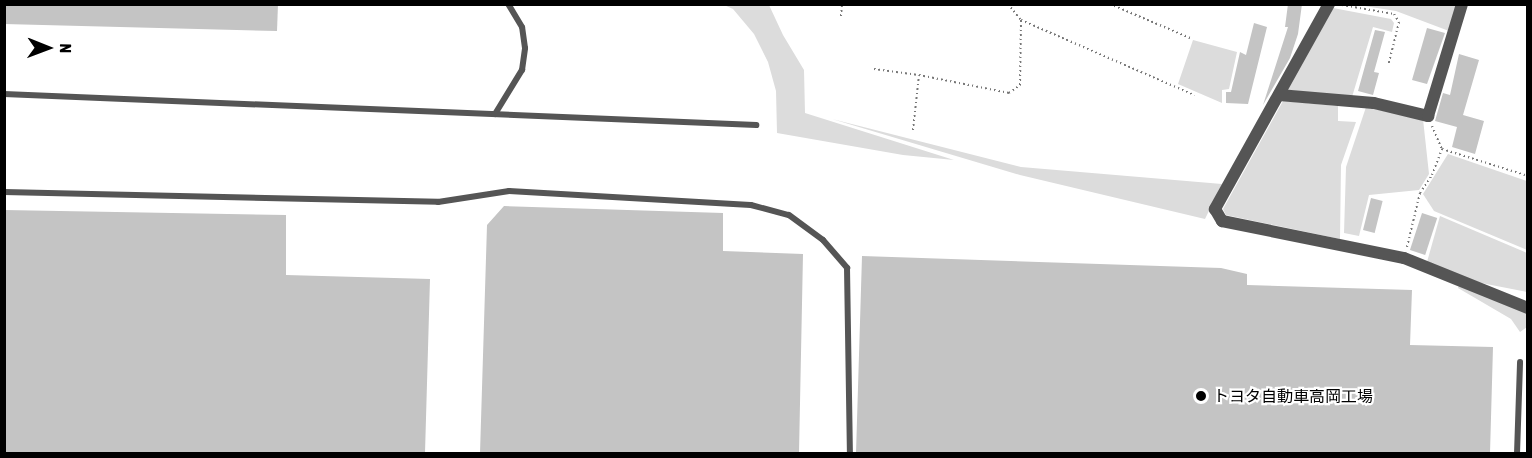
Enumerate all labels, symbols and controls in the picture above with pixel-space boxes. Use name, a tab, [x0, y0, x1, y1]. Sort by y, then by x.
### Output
north arrow	[18, 18, 78, 78]
text: N	[57, 43, 75, 53]
place label: トヨタ自動車高岡工場	[1213, 386, 1373, 406]
marker: トヨタ自動車高岡工場	[1194, 389, 1208, 403]

